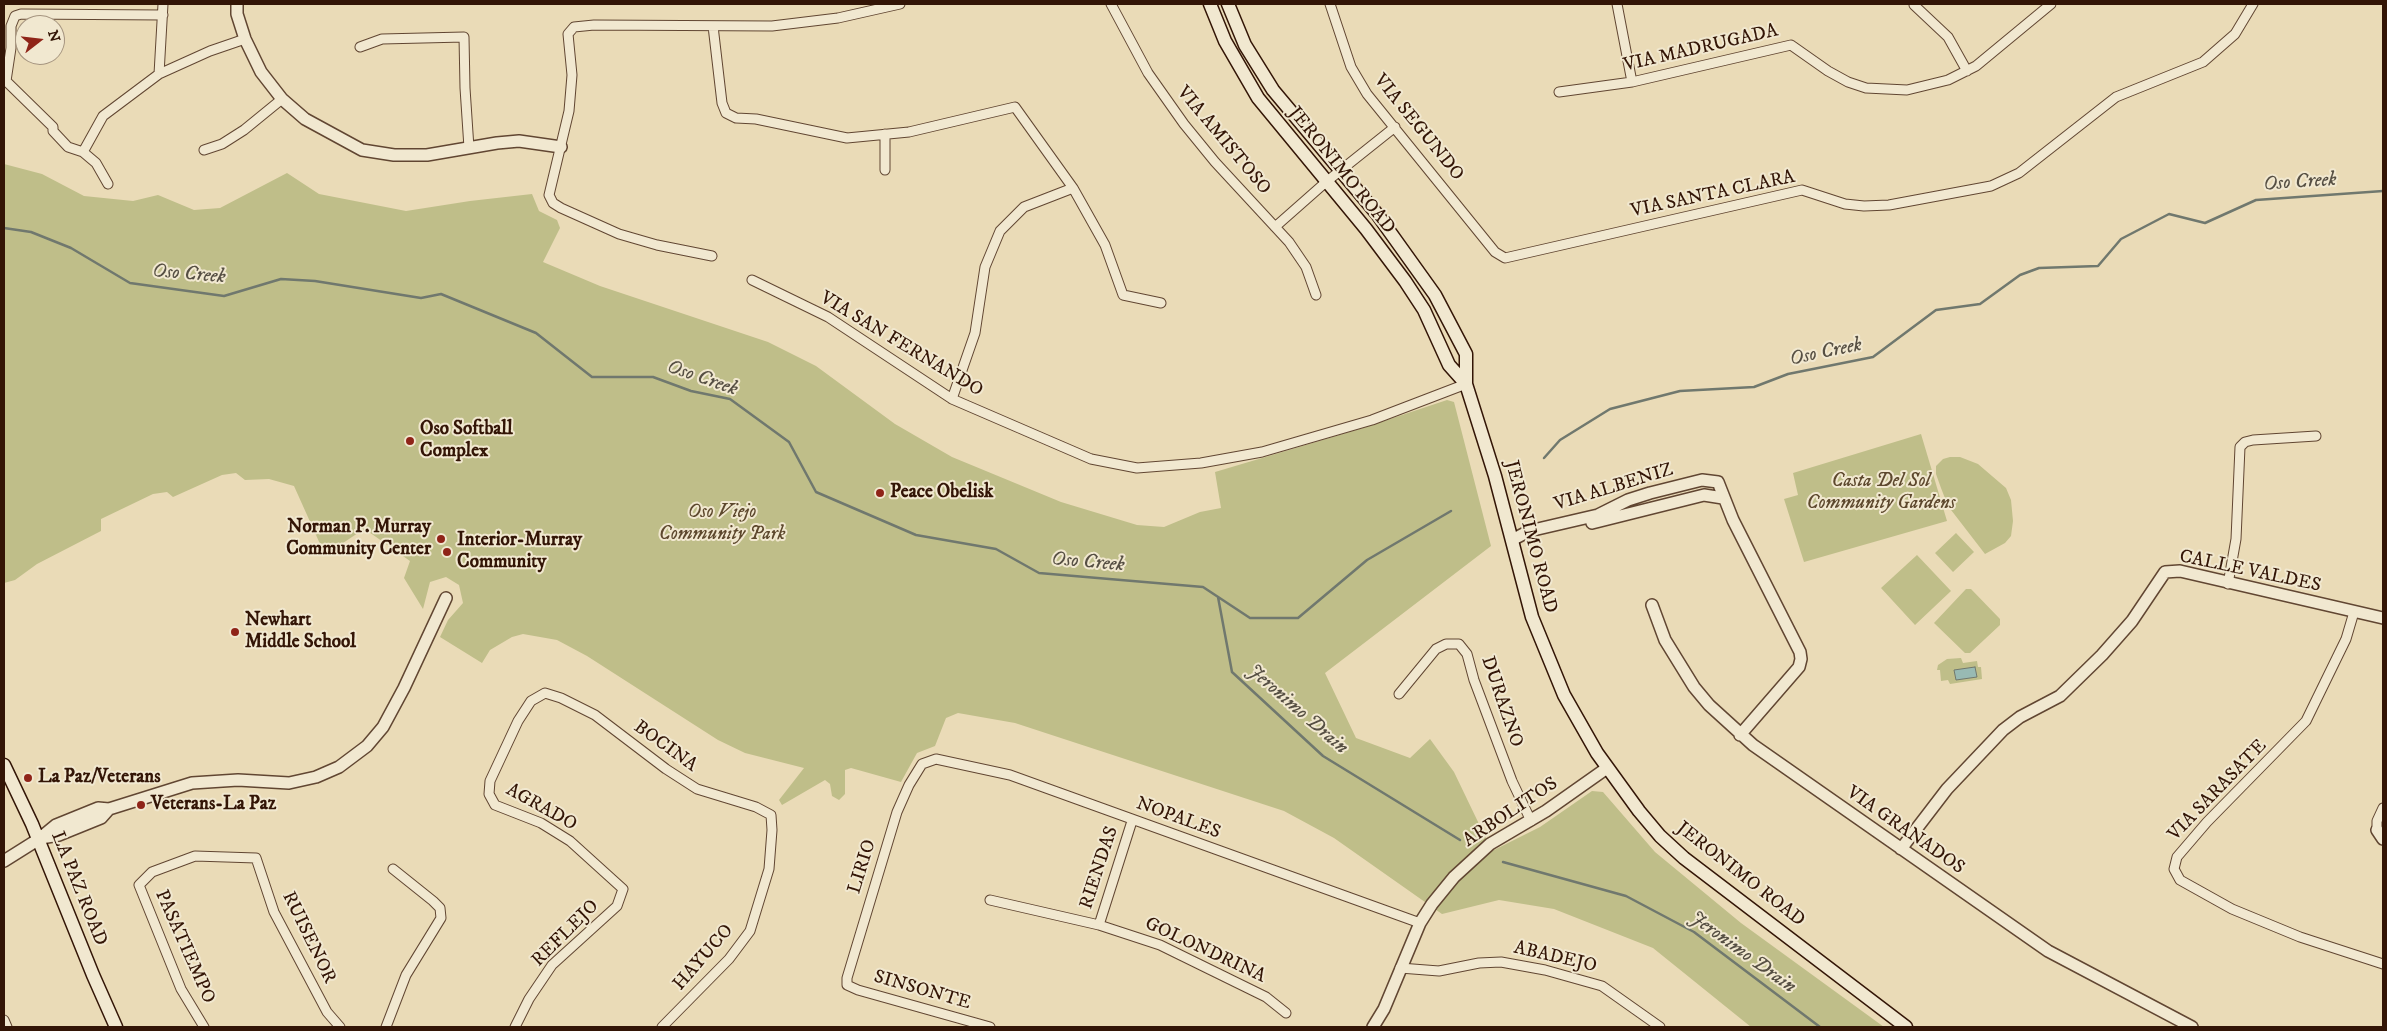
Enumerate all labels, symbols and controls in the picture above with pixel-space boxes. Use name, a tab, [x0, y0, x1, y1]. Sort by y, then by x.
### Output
north arrow	[15, 15, 65, 65]
street label: VIA MADRUGADA	[1622, 20, 1780, 78]
text: N	[43, 28, 64, 44]
street label: VIA SEGUNDO	[1368, 70, 1468, 186]
street label: VIA AMISTOSO	[1171, 82, 1275, 200]
street label: JERONIMO ROAD	[1283, 103, 1399, 239]
street label: VIA SANTA CLARA	[1629, 166, 1797, 224]
water label: Oso Creek	[2263, 168, 2337, 198]
water label: Oso Creek	[151, 260, 227, 290]
street label: VIA SAN FERNANDO	[815, 287, 987, 403]
water label: Oso Creek	[1788, 334, 1864, 372]
water label: Oso Creek	[663, 356, 741, 402]
place label: Oso Softball Complex	[420, 419, 513, 463]
marker: Oso Softball Complex	[404, 435, 416, 447]
street label: JERONIMO ROAD	[1499, 458, 1561, 616]
street label: VIA ALBENIZ	[1552, 459, 1676, 517]
park label: Casta Del Sol Community Gardens	[1807, 471, 1955, 515]
place label: Peace Obelisk	[890, 482, 993, 504]
marker: Peace Obelisk	[874, 487, 886, 499]
park label: Oso Viejo Community Park	[659, 502, 785, 546]
place label: Norman P. Murray Community Center	[286, 517, 431, 561]
place label: Interior-Murray Community	[457, 530, 582, 574]
marker: Norman P. Murray Community Center	[435, 533, 447, 545]
marker: Interior-Murray Community	[441, 546, 453, 558]
street label: CALLE VALDES	[2177, 546, 2323, 598]
water label: Oso Creek	[1050, 548, 1126, 578]
place label: Newhart Middle School	[245, 610, 356, 654]
marker: Newhart Middle School	[229, 626, 241, 638]
street label: DURAZNO	[1475, 654, 1527, 750]
water label: Jeronimo Drain	[1242, 660, 1352, 760]
street label: BOCINA	[629, 716, 701, 778]
street label: VIA SARASATE	[2164, 736, 2272, 846]
place label: La Paz/Veterans	[38, 767, 161, 789]
marker: La Paz/Veterans	[22, 772, 34, 784]
street label: ARBOLITOS	[1459, 773, 1563, 853]
street label: AGRADO	[502, 779, 580, 837]
street label: VIA GRANADOS	[1842, 782, 1968, 880]
street label: NOPALES	[1133, 793, 1223, 845]
place label: Veterans-La Paz	[151, 794, 276, 816]
marker: Veterans-La Paz	[135, 799, 147, 811]
street label: JERONIMO ROAD	[1671, 818, 1809, 932]
street label: RIENDAS	[1076, 824, 1124, 912]
street label: LA PAZ ROAD	[45, 829, 111, 949]
street label: LIRIO	[844, 837, 882, 897]
street label: PASATIEMPO	[149, 887, 219, 1007]
street label: RUISENOR	[276, 888, 340, 988]
street label: REFLEJO	[528, 896, 604, 972]
water label: Jeronimo Drain	[1684, 906, 1800, 1000]
street label: GOLONDRINA	[1141, 913, 1269, 989]
street label: HAYUCO	[669, 920, 739, 996]
street label: ABADEJO	[1511, 937, 1599, 979]
street label: SINSONTE	[871, 966, 973, 1016]

